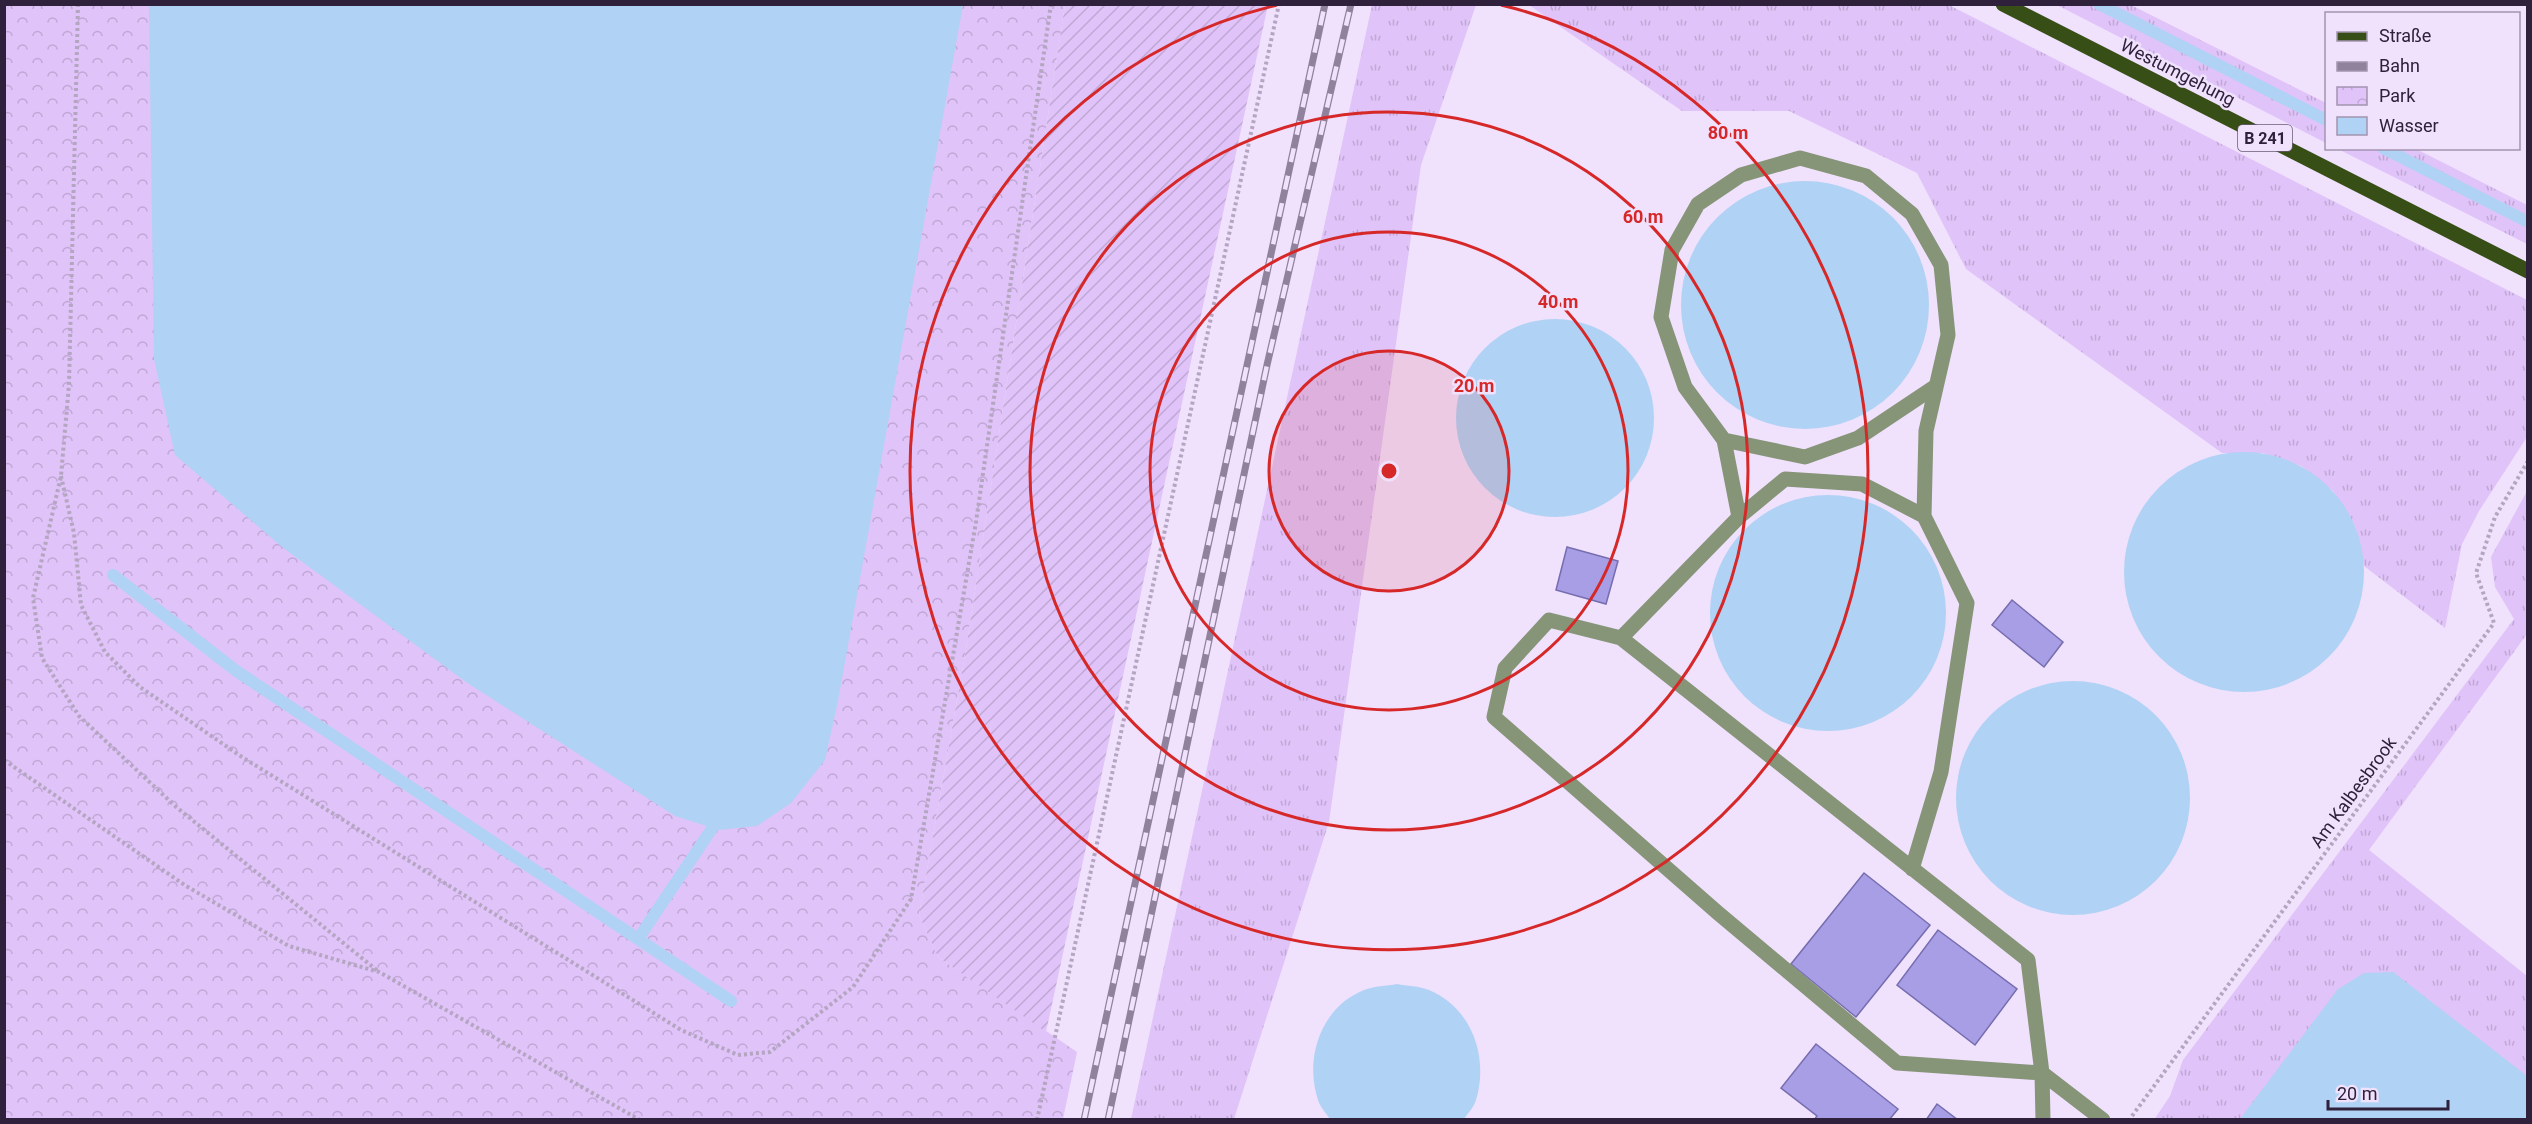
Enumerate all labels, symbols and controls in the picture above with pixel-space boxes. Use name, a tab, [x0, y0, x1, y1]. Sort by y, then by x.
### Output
legend	[2325, 12, 2520, 150]
text: Straße	[2379, 25, 2431, 46]
street label: Westumgehung	[2117, 34, 2239, 110]
text: Bahn	[2379, 55, 2420, 76]
text: Park	[2379, 85, 2416, 106]
text: Wasser	[2379, 115, 2439, 136]
text: 80 m	[1708, 122, 1748, 143]
road number: B 241	[2238, 125, 2292, 151]
text: 60 m	[1623, 206, 1663, 227]
text: 40 m	[1538, 291, 1578, 312]
text: 20 m	[1454, 375, 1494, 396]
centre of rings	[1379, 461, 1399, 481]
street label: Am Kalbesbrook	[2306, 732, 2401, 852]
scale bar	[2328, 1073, 2448, 1111]
text: 20 m	[2337, 1083, 2377, 1104]

